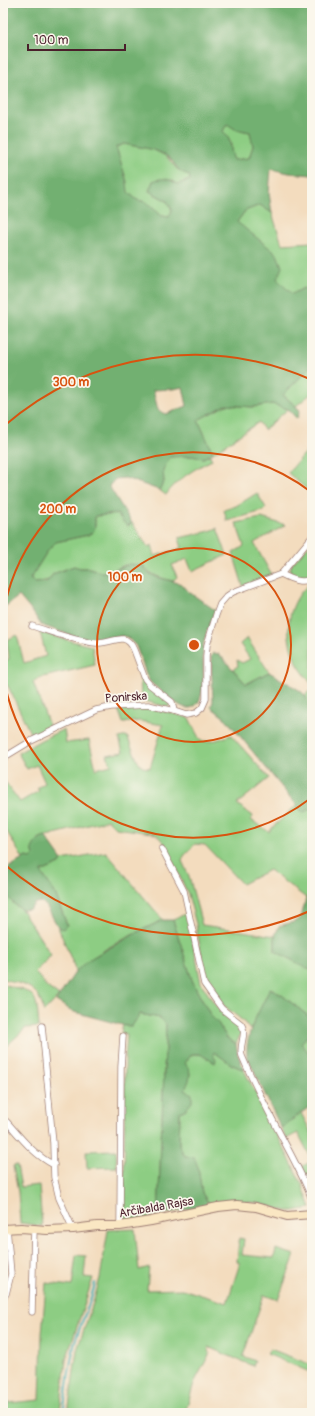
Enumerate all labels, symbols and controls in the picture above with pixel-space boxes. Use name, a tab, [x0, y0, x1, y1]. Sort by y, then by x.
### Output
scale bar	[28, 26, 125, 52]
text: 100 m	[34, 33, 69, 48]
text: 300 m	[53, 375, 90, 390]
text: 200 m	[40, 502, 77, 517]
text: 100 m	[108, 570, 143, 585]
centre of rings	[187, 638, 201, 652]
street label: Ponirska	[105, 689, 148, 706]
street label: Arčibalda Rajsa	[118, 1194, 195, 1221]

